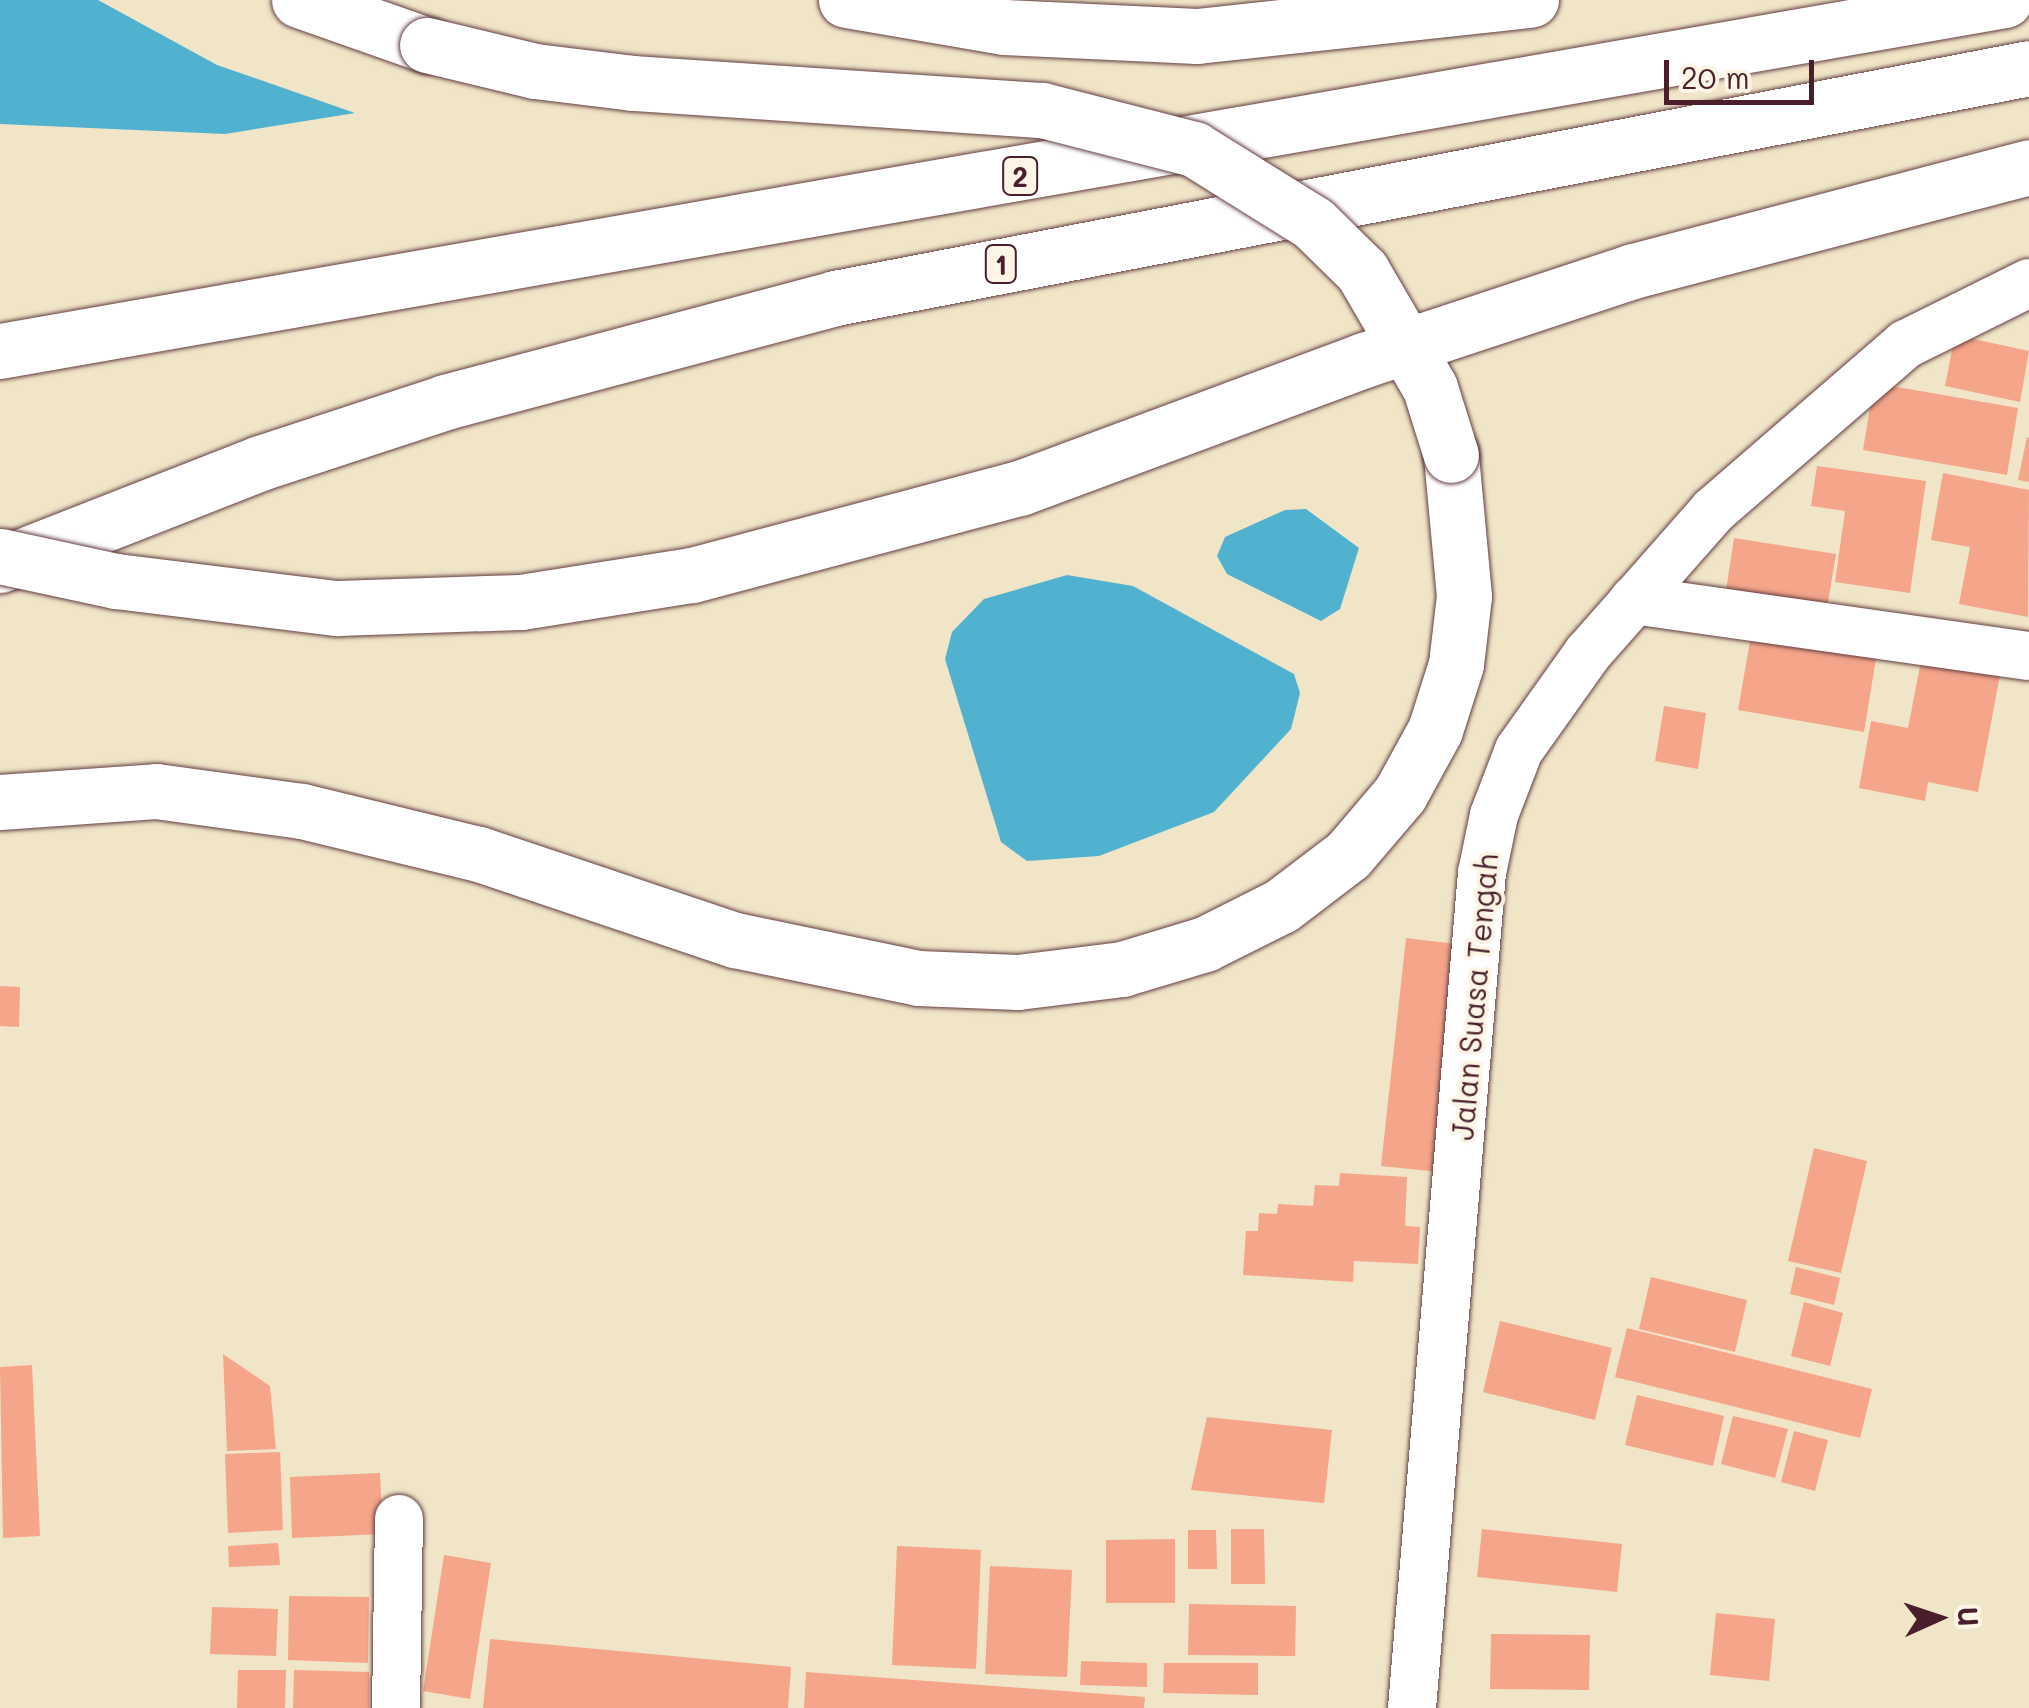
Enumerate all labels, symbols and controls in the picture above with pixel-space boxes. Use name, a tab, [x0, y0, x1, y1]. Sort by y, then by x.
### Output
scale bar	[1669, 40, 1819, 102]
text: 20 m	[1681, 57, 1750, 97]
road number: 2	[1000, 153, 1040, 199]
road number: 1	[984, 241, 1018, 287]
street label: Jalan Suasa Tengah	[1444, 852, 1504, 1142]
north arrow	[1889, 1568, 1989, 1668]
text: U	[1950, 1606, 1987, 1627]

